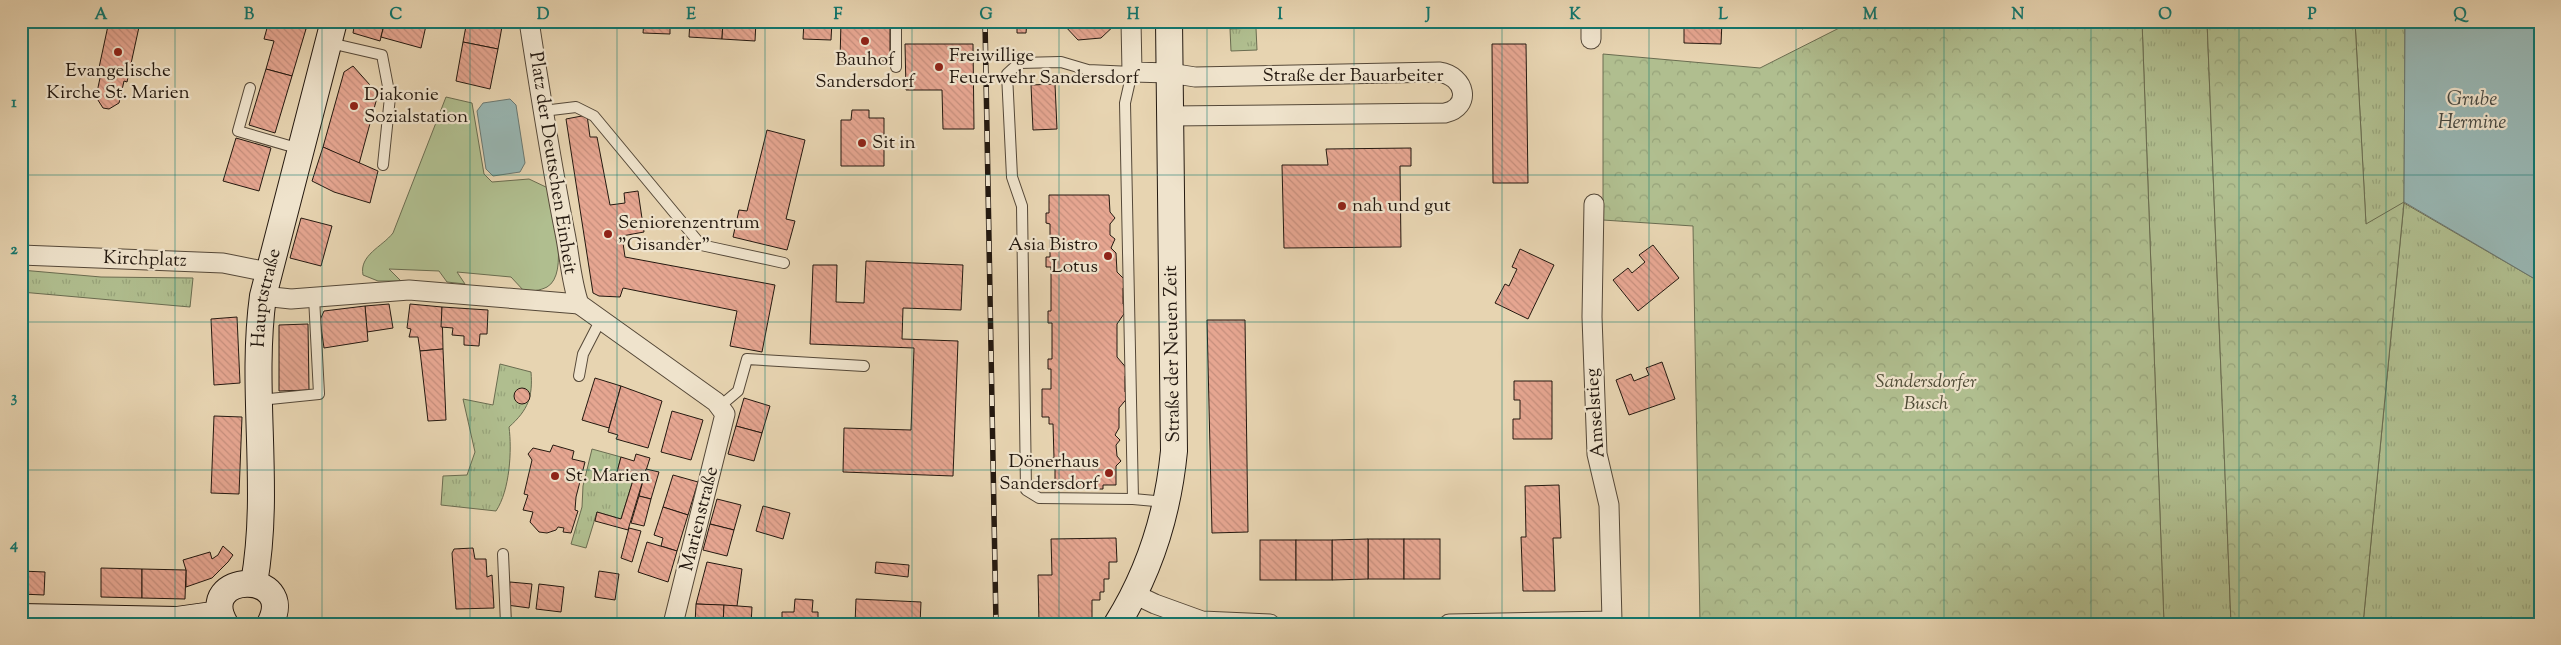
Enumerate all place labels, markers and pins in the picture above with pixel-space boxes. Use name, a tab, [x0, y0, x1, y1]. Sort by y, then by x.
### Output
marker: Bauhof Sandersdorf	[859, 35, 871, 47]
place label: Freiwillige Feuerwehr Sandersdorf	[949, 43, 1141, 92]
marker: Evangelische Kirche St. Marien	[112, 46, 124, 58]
place label: Bauhof Sandersdorf	[815, 47, 916, 96]
place label: Evangelische Kirche St. Marien	[46, 58, 190, 107]
marker: Freiwillige Feuerwehr Sandersdorf	[933, 61, 945, 73]
place label: Diakonie Sozialstation	[364, 82, 468, 131]
marker: Diakonie Sozialstation	[348, 100, 360, 112]
place label: Sit in	[872, 130, 916, 157]
marker: Sit in	[856, 137, 868, 149]
place label: nah und gut	[1352, 193, 1451, 220]
marker: nah und gut	[1336, 200, 1348, 212]
place label: Seniorenzentrum "Gisander"	[618, 210, 760, 259]
marker: Seniorenzentrum "Gisander"	[602, 228, 614, 240]
place label: Asia Bistro Lotus	[1008, 232, 1098, 281]
marker: Asia Bistro Lotus	[1102, 250, 1114, 262]
place label: Dönerhaus Sandersdorf	[999, 449, 1100, 498]
place label: St. Marien	[565, 463, 650, 490]
marker: Dönerhaus Sandersdorf	[1103, 467, 1115, 479]
marker: St. Marien	[549, 470, 561, 482]

